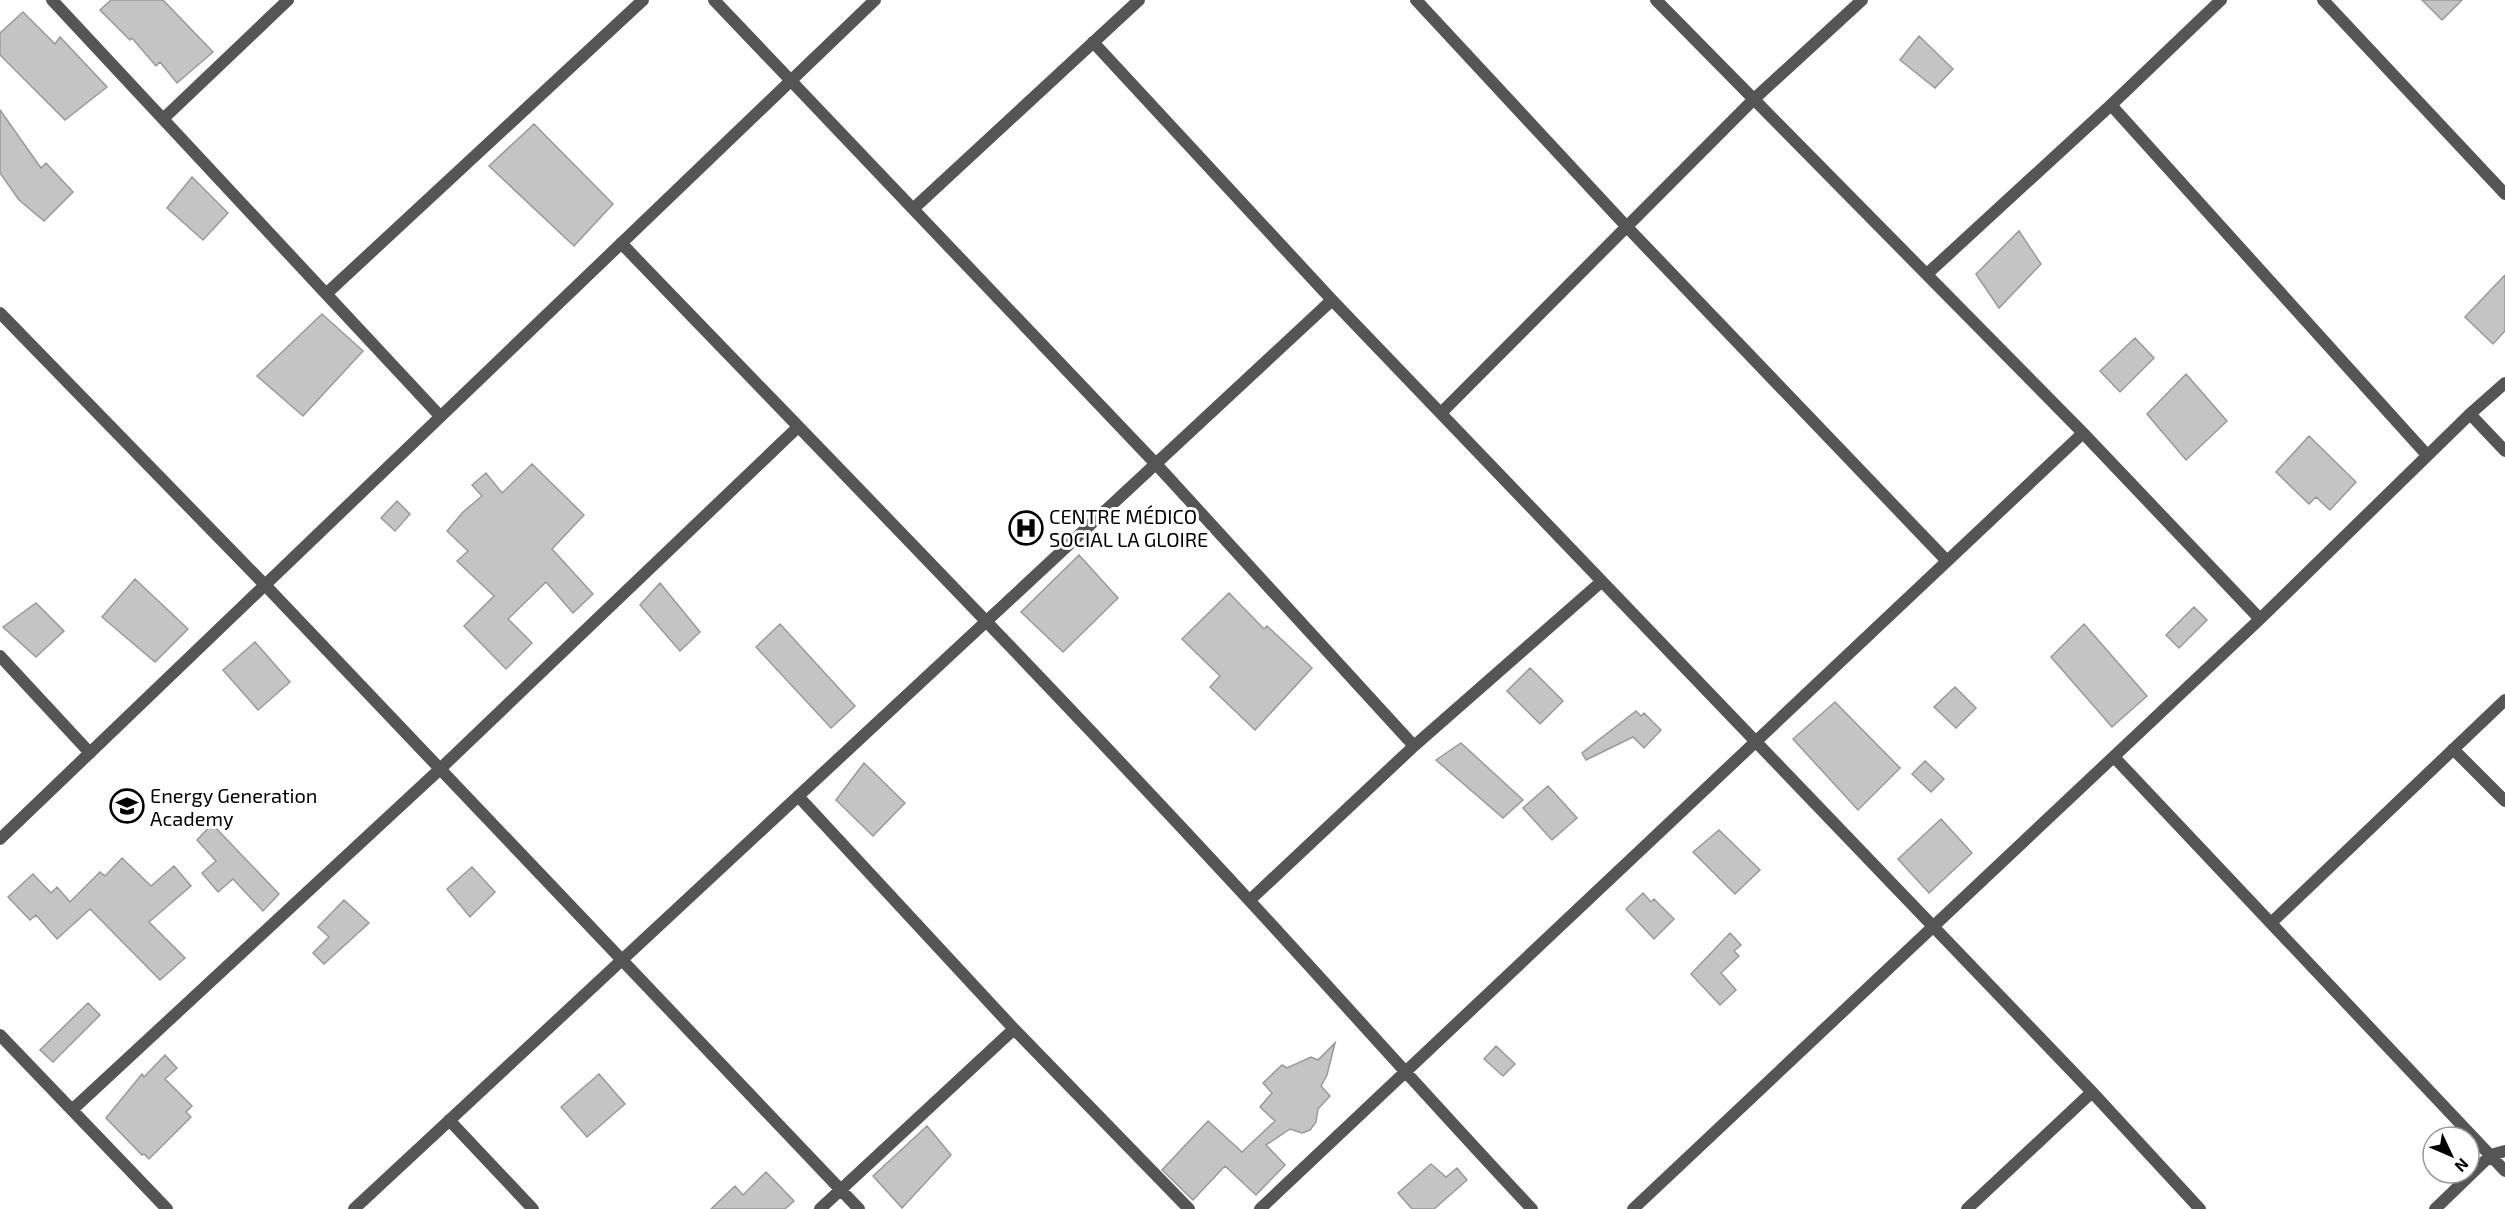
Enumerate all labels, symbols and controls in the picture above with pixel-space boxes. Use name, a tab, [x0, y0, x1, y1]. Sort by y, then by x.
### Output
place label: CENTRE MÉDICO SOCIAL LA GLOIRE	[1049, 504, 1208, 551]
hospital icon: CENTRE MÉDICO SOCIAL LA GLOIRE	[1008, 510, 1044, 546]
place label: Energy Generation Academy	[150, 783, 317, 830]
school or university icon: Energy Generation Academy	[109, 788, 145, 824]
north arrow	[2421, 1125, 2481, 1185]
text: N	[2451, 1155, 2473, 1177]

